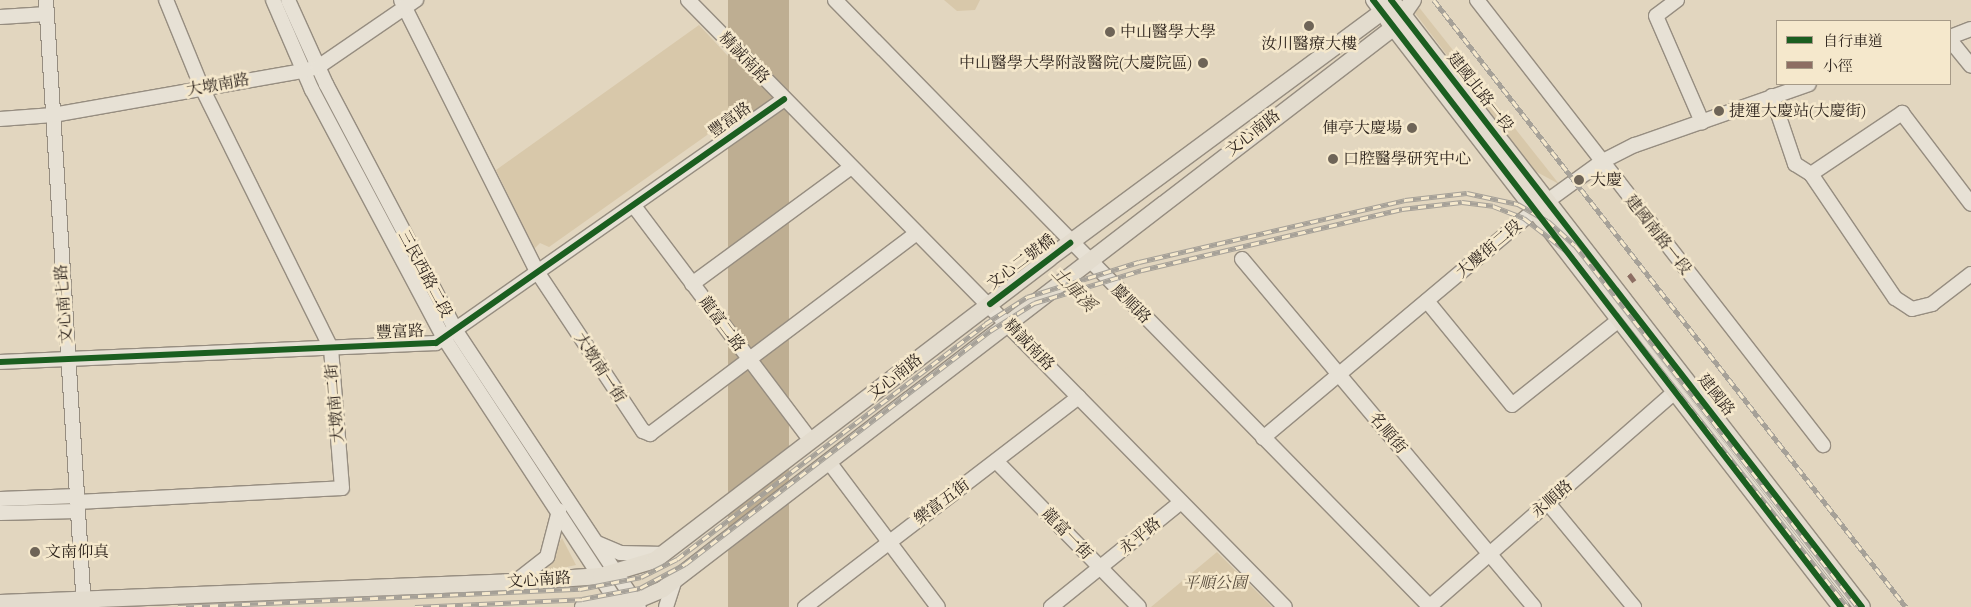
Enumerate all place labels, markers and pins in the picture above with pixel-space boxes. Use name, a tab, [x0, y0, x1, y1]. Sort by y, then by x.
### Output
marker: 汝川醫療大樓	[1303, 20, 1315, 32]
place label: 中山醫學大學	[1120, 22, 1216, 42]
marker: 中山醫學大學	[1104, 26, 1116, 38]
place label: 汝川醫療大樓	[1261, 34, 1357, 54]
place label: 中山醫學大學附設醫院(大慶院區)	[959, 53, 1192, 73]
marker: 中山醫學大學附設醫院(大慶院區)	[1196, 56, 1210, 70]
place label: 捷運大慶站(大慶街)	[1729, 101, 1866, 121]
marker: 捷運大慶站(大慶街)	[1713, 105, 1725, 117]
place label: 俥亭大慶場	[1322, 118, 1402, 138]
marker: 俥亭大慶場	[1406, 122, 1418, 134]
place label: 口腔醫學研究中心	[1343, 149, 1471, 169]
marker: 口腔醫學研究中心	[1327, 153, 1339, 165]
place label: 大慶	[1590, 170, 1622, 190]
marker: 大慶	[1572, 173, 1586, 187]
place label: 文南仰真	[45, 542, 109, 562]
marker: 文南仰真	[29, 546, 41, 558]

